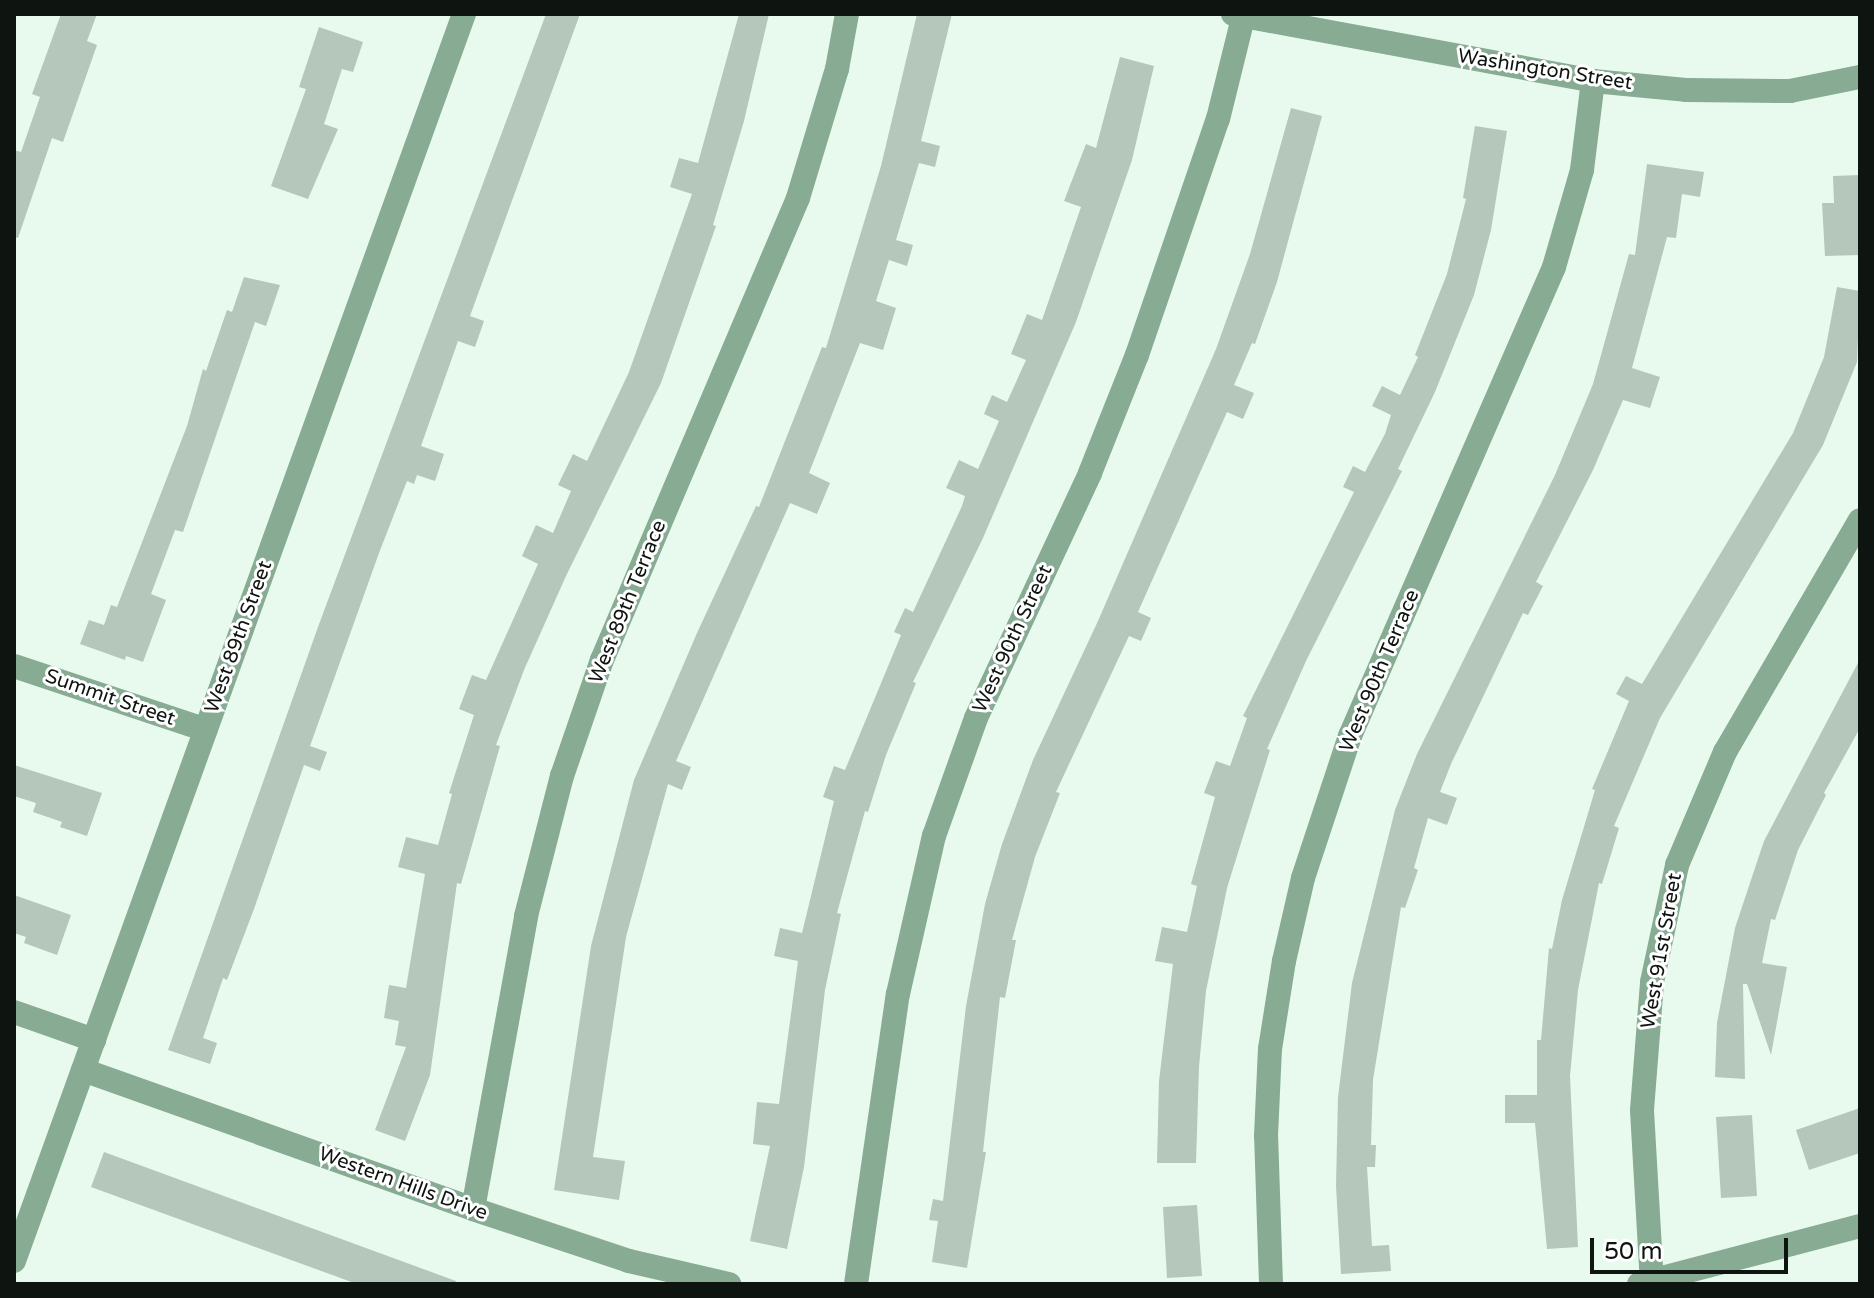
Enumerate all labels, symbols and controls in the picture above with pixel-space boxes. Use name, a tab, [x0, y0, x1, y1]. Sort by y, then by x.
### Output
street label: Washington Street	[1456, 44, 1634, 96]
street label: West 89th Terrace	[584, 517, 672, 687]
street label: West 89th Street	[200, 558, 278, 716]
street label: West 90th Street	[968, 561, 1058, 717]
street label: West 90th Terrace	[1335, 586, 1425, 756]
street label: Summit Street	[42, 665, 178, 731]
street label: West 91st Street	[1636, 871, 1688, 1031]
street label: Western Hills Drive	[315, 1142, 491, 1226]
scale bar	[1594, 1222, 1792, 1272]
text: 50 m	[1604, 1237, 1662, 1266]

